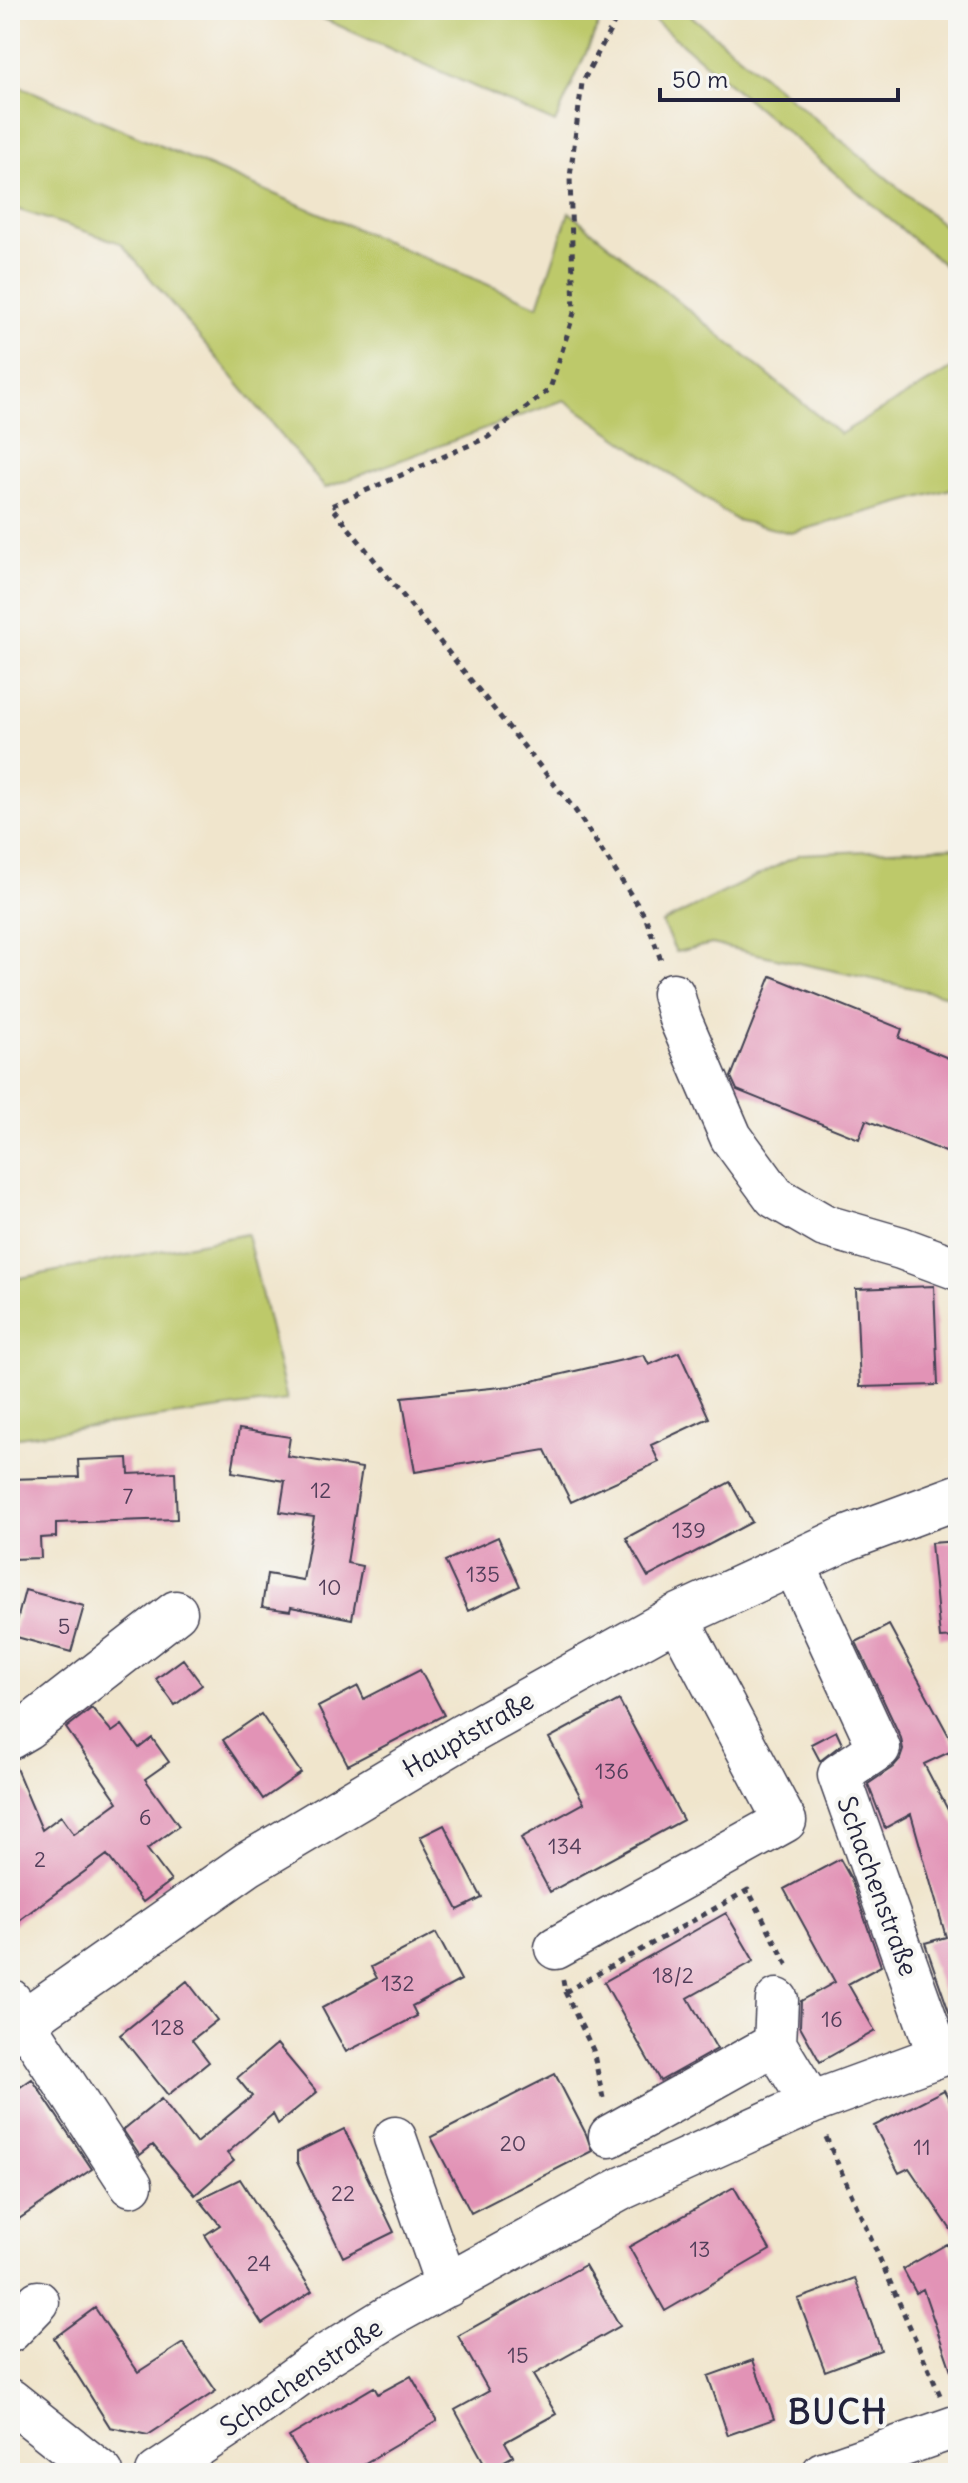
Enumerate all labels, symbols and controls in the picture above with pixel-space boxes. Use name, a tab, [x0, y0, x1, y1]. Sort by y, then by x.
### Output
scale bar	[660, 52, 898, 102]
text: 50 m	[672, 64, 728, 94]
house number: 12	[311, 1476, 331, 1504]
house number: 7	[123, 1482, 134, 1510]
house number: 139	[672, 1516, 706, 1544]
house number: 135	[466, 1560, 500, 1588]
house number: 10	[318, 1573, 342, 1601]
house number: 5	[58, 1612, 70, 1640]
street label: Hauptstraße	[397, 1683, 539, 1785]
house number: 136	[595, 1757, 629, 1785]
street label: Schachenstraße	[830, 1792, 926, 1980]
house number: 6	[139, 1803, 151, 1831]
house number: 134	[548, 1832, 582, 1860]
house number: 2	[34, 1845, 46, 1873]
house number: 18/2	[652, 1961, 694, 1989]
house number: 132	[381, 1969, 415, 1997]
house number: 16	[821, 2005, 843, 2033]
house number: 128	[151, 2013, 185, 2041]
house number: 20	[500, 2129, 526, 2157]
house number: 11	[913, 2133, 931, 2161]
house number: 22	[331, 2179, 355, 2207]
house number: 13	[689, 2235, 711, 2263]
house number: 24	[247, 2249, 271, 2277]
street label: Schachenstraße	[214, 2311, 388, 2443]
house number: 15	[507, 2341, 529, 2369]
district label: BUCH	[788, 2390, 888, 2433]

